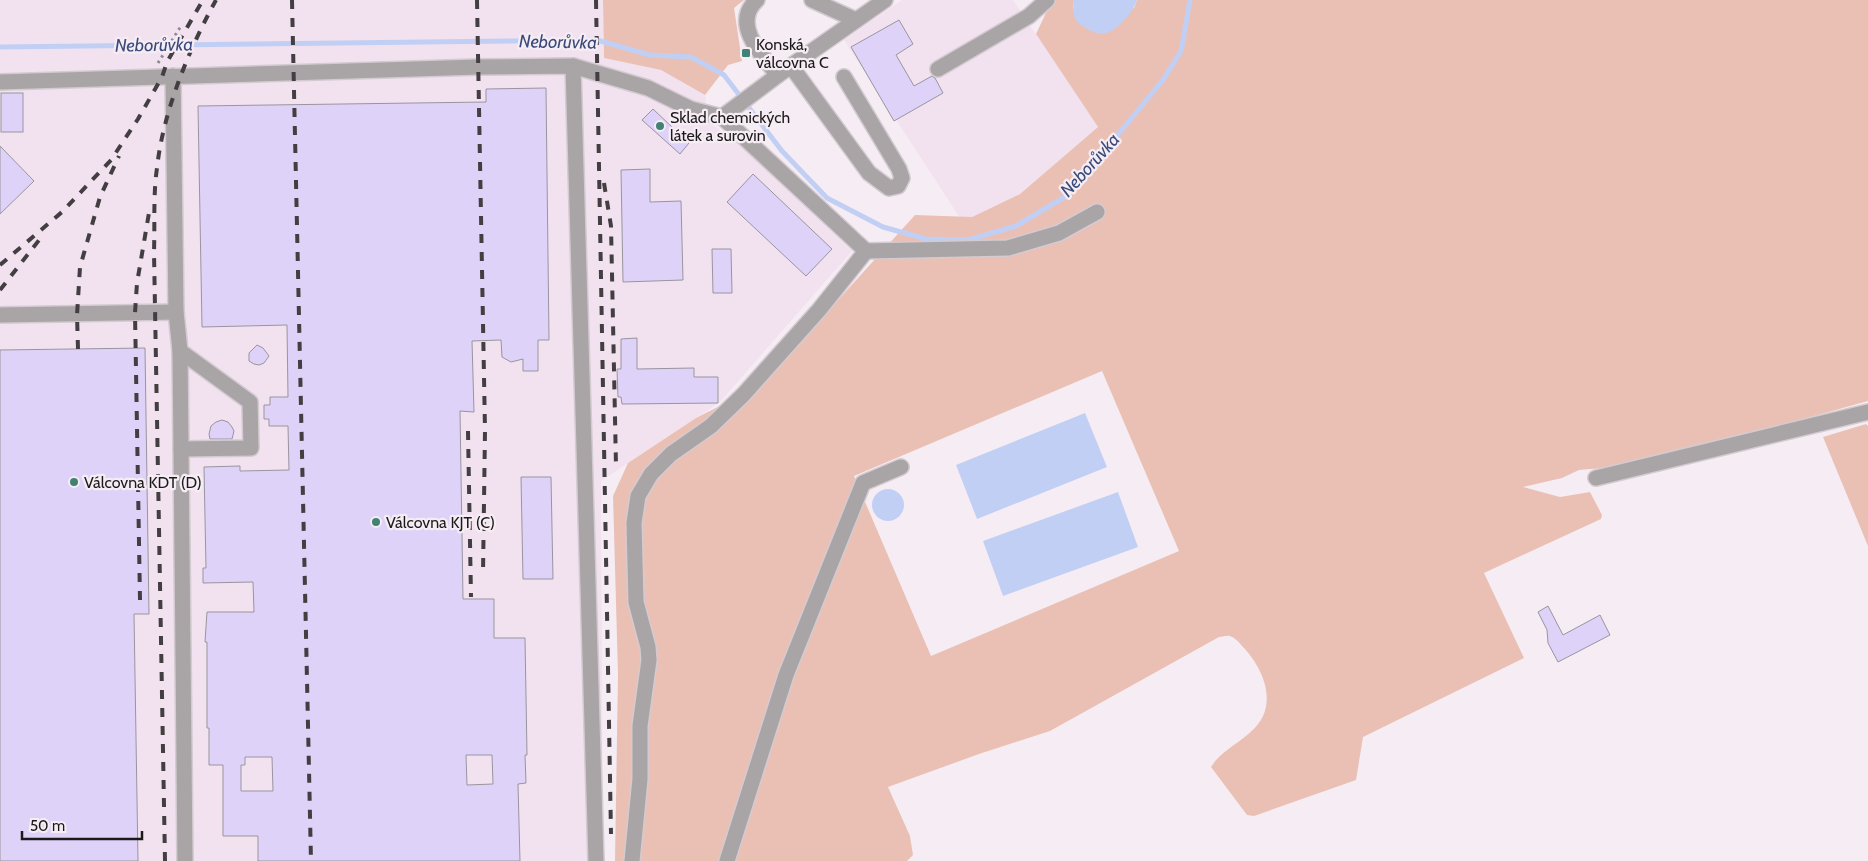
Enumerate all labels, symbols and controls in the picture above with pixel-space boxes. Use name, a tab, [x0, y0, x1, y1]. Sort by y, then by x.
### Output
water label: Neborůvka	[519, 30, 597, 54]
water label: Neborůvka	[115, 33, 193, 57]
place label: Konská, válcovna C	[756, 35, 829, 72]
marker: Konská, válcovna C	[740, 47, 752, 59]
place label: Sklad chemických látek a surovin	[670, 108, 790, 145]
marker: Sklad chemických látek a surovin	[654, 120, 666, 132]
water label: Neborůvka	[1056, 129, 1124, 201]
place label: Válcovna KDT (D)	[84, 473, 202, 492]
marker: Válcovna KDT (D)	[68, 476, 80, 488]
place label: Válcovna KJT (C)	[386, 513, 495, 532]
marker: Válcovna KJT (C)	[370, 516, 382, 528]
scale bar	[22, 808, 142, 840]
text: 50 m	[30, 817, 65, 835]

